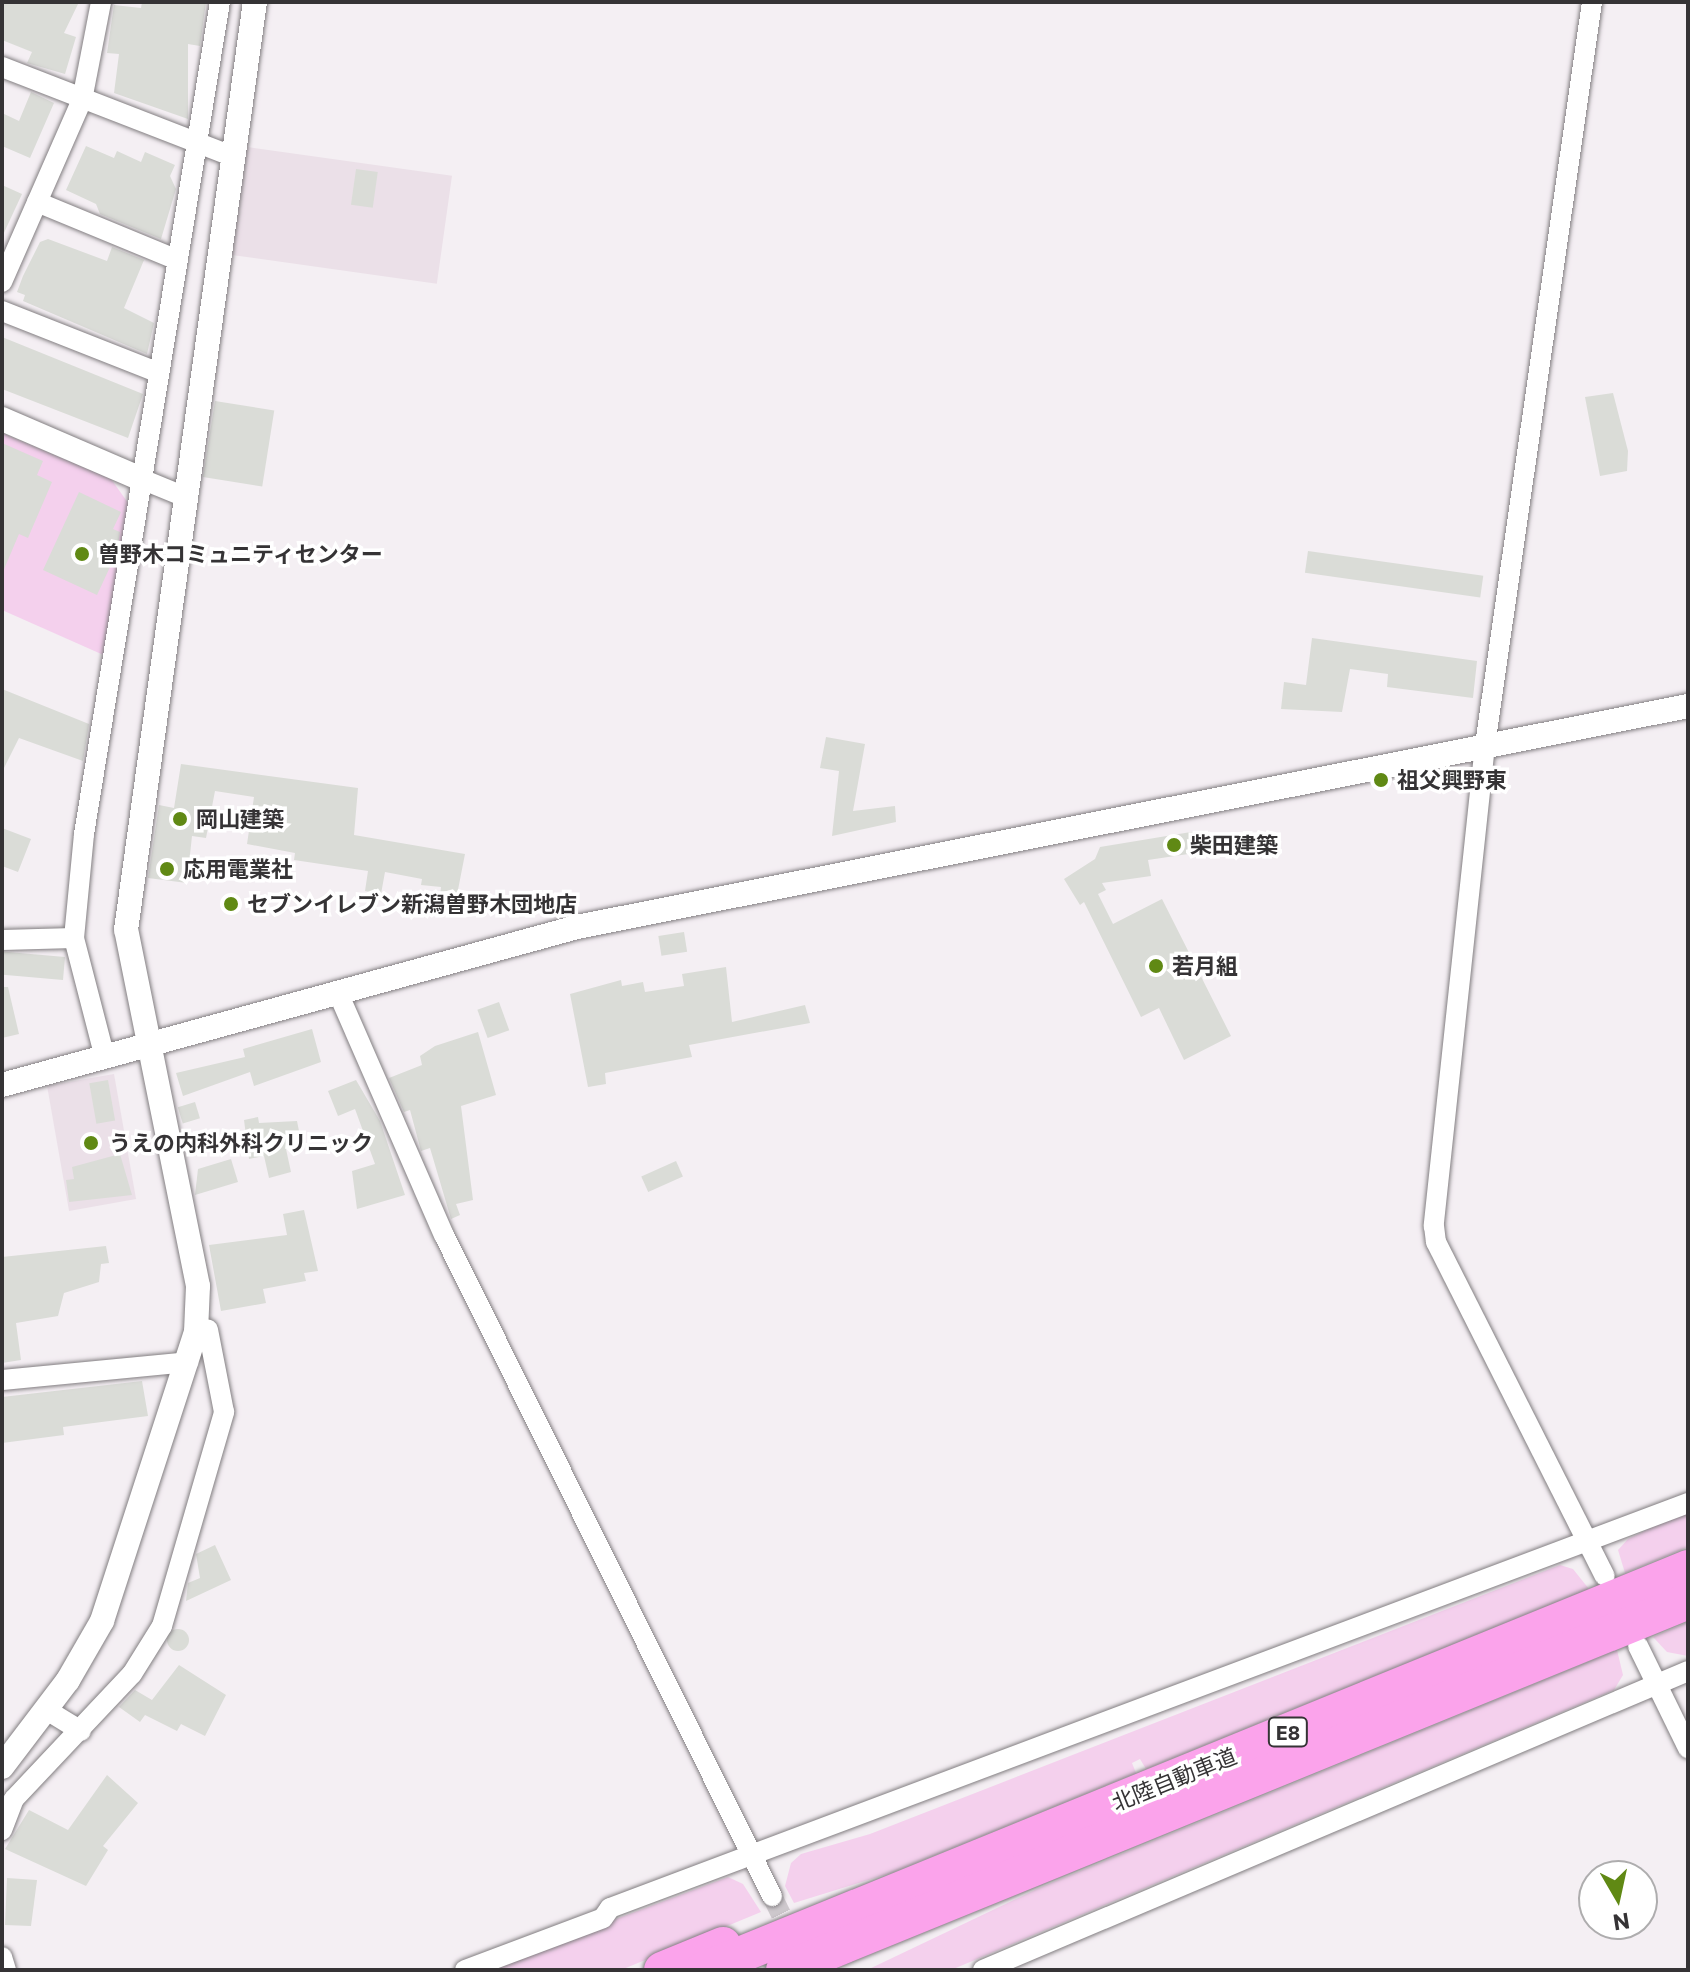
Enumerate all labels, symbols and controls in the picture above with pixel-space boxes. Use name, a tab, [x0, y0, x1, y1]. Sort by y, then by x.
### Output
place label: 曽野木コミュニティセンター	[98, 541, 384, 567]
marker: 曽野木コミュニティセンター	[73, 545, 91, 563]
place label: 祖父興野東	[1397, 767, 1507, 793]
marker: 祖父興野東	[1372, 771, 1390, 789]
place label: 岡山建築	[196, 806, 284, 832]
marker: 岡山建築	[171, 810, 189, 828]
place label: 柴田建築	[1190, 832, 1278, 858]
marker: 柴田建築	[1165, 836, 1183, 854]
place label: 応用電業社	[183, 856, 293, 882]
marker: 応用電業社	[158, 860, 176, 878]
place label: セブンイレブン新潟曽野木団地店	[247, 891, 577, 917]
marker: セブンイレブン新潟曽野木団地店	[222, 895, 240, 913]
place label: 若月組	[1172, 953, 1238, 979]
marker: 若月組	[1147, 957, 1165, 975]
place label: うえの内科外科クリニック	[109, 1130, 373, 1156]
marker: うえの内科外科クリニック	[80, 1132, 102, 1154]
road number: E8	[1266, 1716, 1310, 1748]
street label: 北陸自動車道	[1108, 1742, 1240, 1816]
north arrow	[1578, 1860, 1658, 1940]
text: N	[1611, 1908, 1632, 1937]

